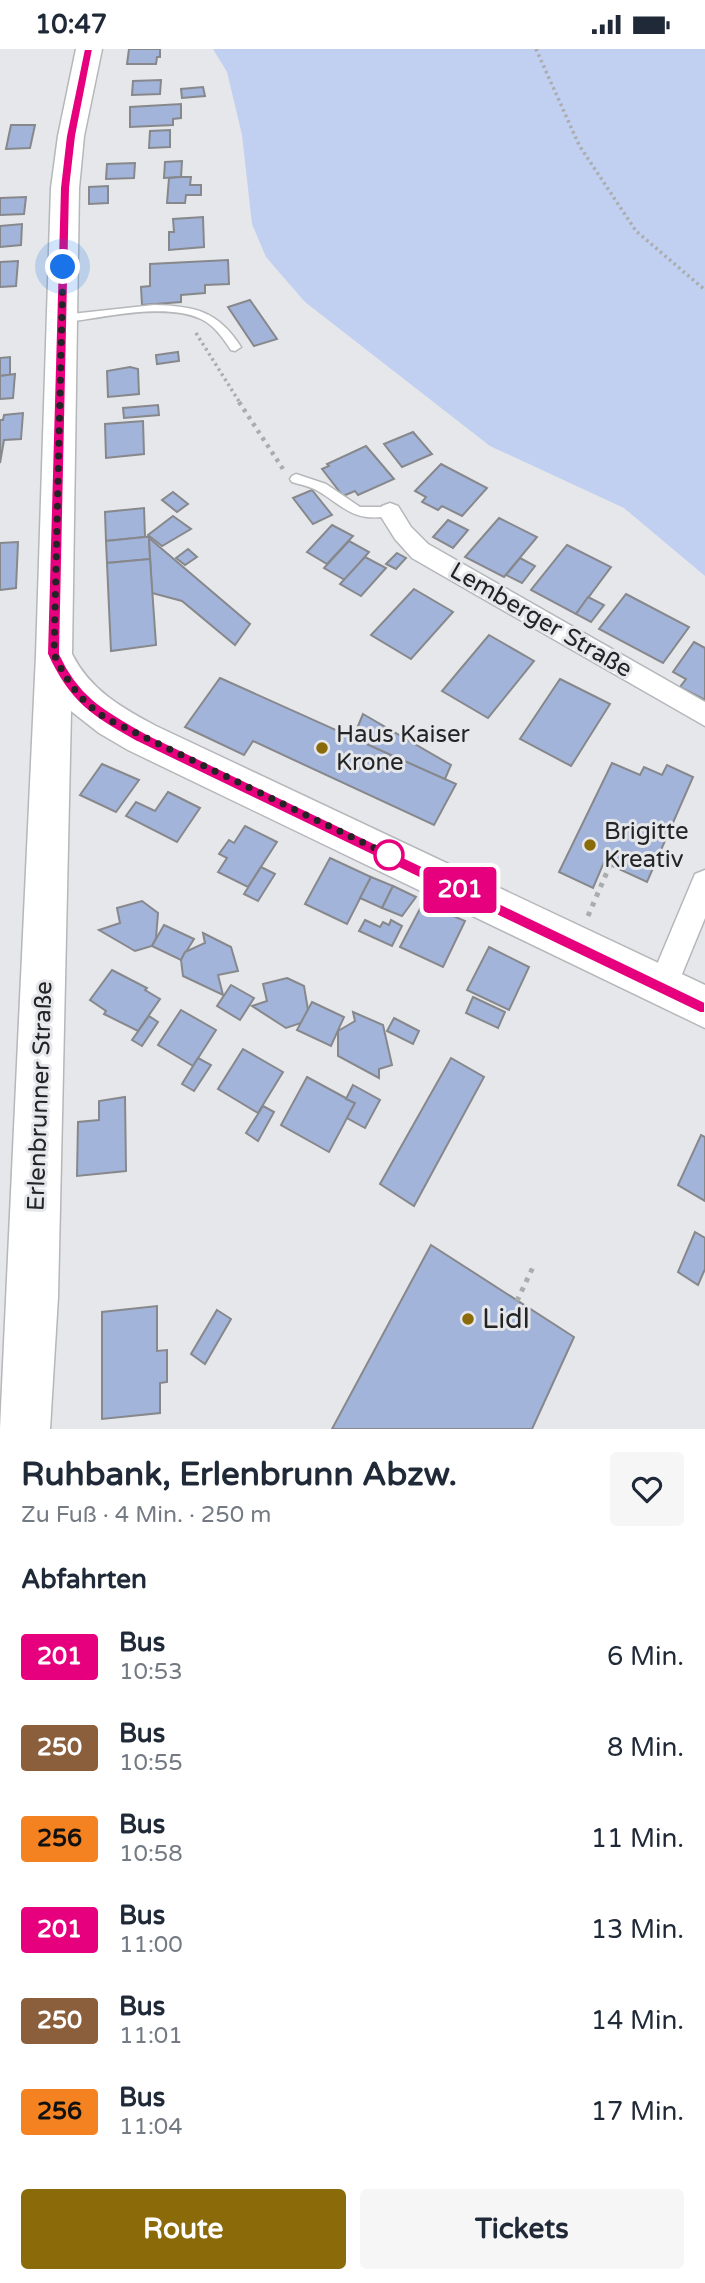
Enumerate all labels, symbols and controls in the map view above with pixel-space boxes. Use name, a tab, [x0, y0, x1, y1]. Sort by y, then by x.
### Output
text: 10:47	[35, 9, 107, 40]
your location	[45, 249, 80, 284]
street label: Lemberger Straße	[445, 556, 637, 684]
place label: Haus Kaiser Krone	[336, 720, 471, 777]
marker: Haus Kaiser Krone	[314, 740, 330, 756]
place label: Brigitte Kreativ	[604, 817, 689, 874]
marker: Brigitte Kreativ	[582, 837, 598, 853]
unlabelled marker	[374, 840, 404, 870]
line badge: 201	[420, 867, 500, 913]
text: 201	[437, 875, 483, 904]
street label: Erlenbrunner Straße	[21, 981, 59, 1211]
place label: Lidl	[482, 1302, 530, 1336]
marker: Lidl	[460, 1311, 476, 1327]
button: heart	[610, 1452, 684, 1526]
text: Ruhbank, Erlenbrunn Abzw.	[21, 1455, 457, 1494]
text: Zu Fuß · 4 Min. · 250 m	[21, 1501, 271, 1529]
text: Abfahrten	[21, 1564, 147, 1595]
text: Bus	[119, 1627, 165, 1658]
text: 6 Min.	[607, 1641, 684, 1672]
text: 201	[37, 1642, 82, 1671]
text: 10:53	[119, 1658, 183, 1686]
text: Bus	[119, 1718, 165, 1749]
text: 8 Min.	[607, 1732, 684, 1763]
text: 250	[37, 1733, 82, 1762]
text: 10:55	[119, 1749, 183, 1777]
text: Bus	[119, 1809, 165, 1840]
text: 11 Min.	[591, 1823, 684, 1854]
text: 256	[37, 1824, 82, 1853]
text: 10:58	[119, 1840, 183, 1868]
text: Bus	[119, 1900, 165, 1931]
text: 13 Min.	[591, 1914, 684, 1945]
text: 201	[37, 1915, 82, 1944]
text: 11:00	[119, 1931, 183, 1959]
text: Bus	[119, 1991, 165, 2022]
text: 14 Min.	[591, 2005, 684, 2036]
text: 250	[37, 2006, 82, 2035]
text: 11:01	[119, 2022, 183, 2050]
text: Bus	[119, 2082, 165, 2113]
text: 17 Min.	[591, 2096, 684, 2127]
text: 256	[37, 2097, 82, 2126]
text: 11:04	[119, 2113, 183, 2141]
button: Route	[21, 2189, 346, 2269]
button: Tickets	[360, 2189, 684, 2269]

